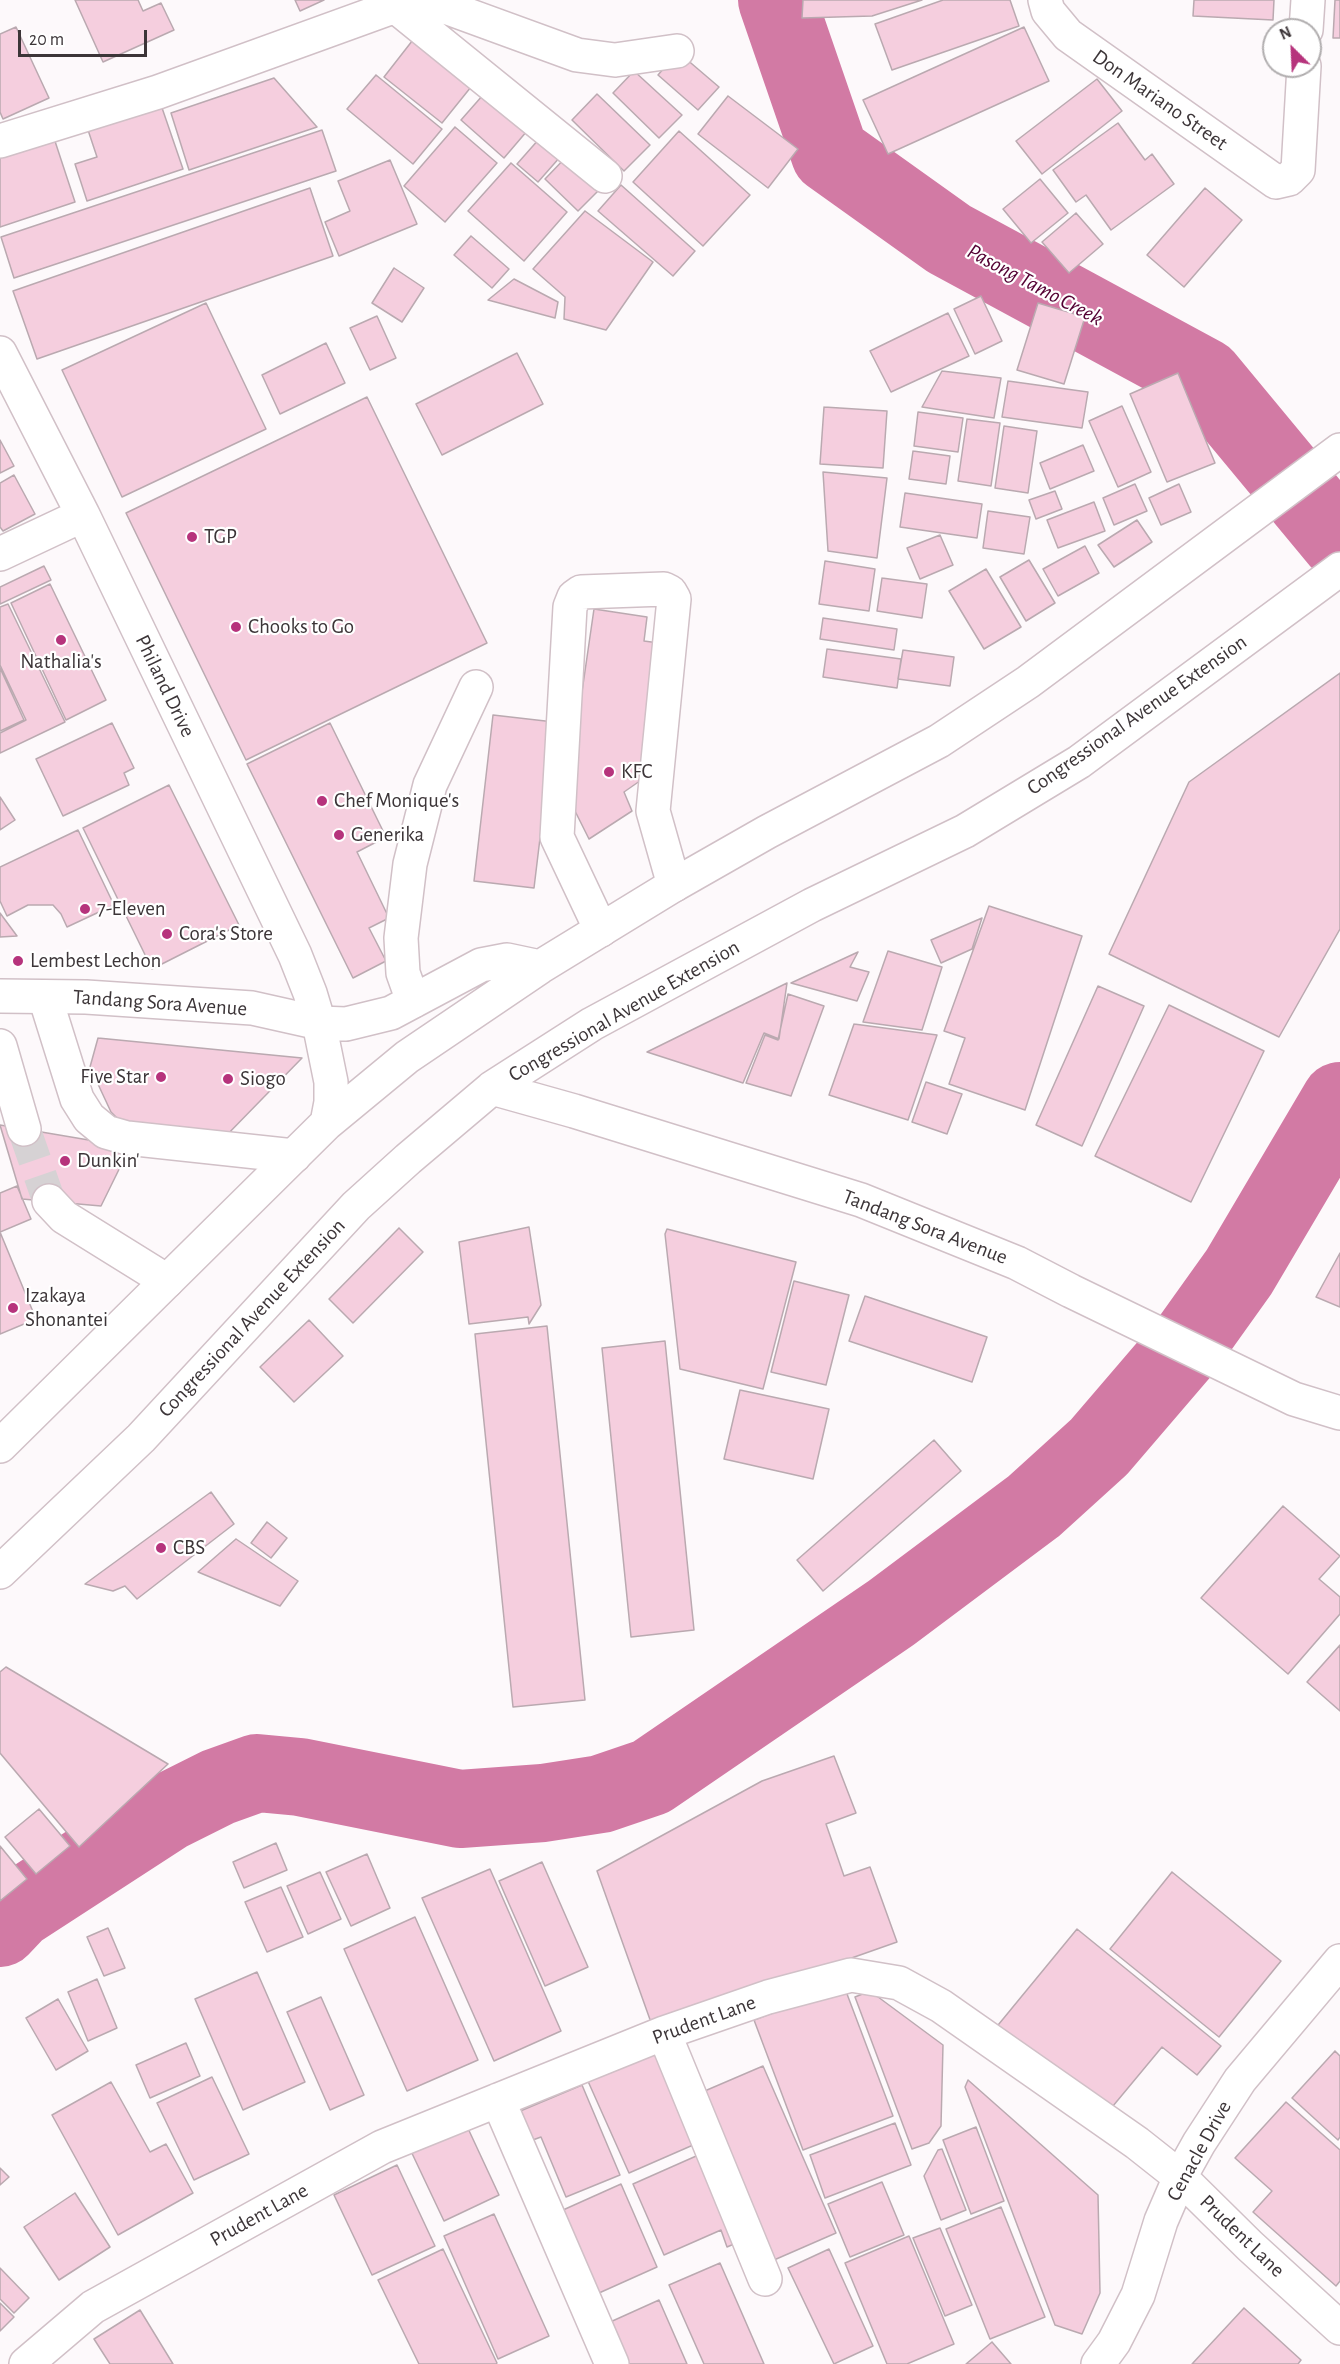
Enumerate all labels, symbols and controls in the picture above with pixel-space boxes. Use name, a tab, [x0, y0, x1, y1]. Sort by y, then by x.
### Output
scale bar	[21, 18, 150, 56]
north arrow	[1262, 18, 1322, 78]
text: N	[1277, 24, 1294, 43]
text: 20 m	[29, 31, 64, 49]
street label: Don Mariano Street	[1088, 44, 1232, 156]
water label: Pasong Tamo Creek	[963, 238, 1107, 332]
place label: TGP	[204, 524, 237, 550]
marker: TGP	[185, 530, 199, 544]
place label: Chooks to Go	[248, 614, 354, 640]
marker: Chooks to Go	[229, 620, 243, 634]
street label: Congressional Avenue Extension	[1022, 629, 1252, 801]
street label: Philand Drive	[129, 631, 201, 741]
marker: Nathalia's	[54, 633, 68, 647]
place label: Nathalia's	[20, 649, 102, 675]
place label: KFC	[621, 759, 652, 785]
marker: KFC	[602, 765, 616, 779]
place label: Chef Monique's	[334, 788, 459, 814]
marker: Chef Monique's	[315, 794, 329, 808]
place label: Generika	[351, 822, 424, 848]
marker: Generika	[332, 828, 346, 842]
place label: 7-Eleven	[97, 896, 166, 922]
marker: 7-Eleven	[78, 902, 92, 916]
place label: Cora's Store	[179, 921, 273, 947]
marker: Cora's Store	[160, 927, 174, 941]
street label: Congressional Avenue Extension	[504, 934, 744, 1088]
place label: Lembest Lechon	[30, 948, 161, 974]
marker: Lembest Lechon	[11, 954, 25, 968]
street label: Tandang Sora Avenue	[72, 984, 248, 1022]
place label: Five Star	[80, 1064, 149, 1090]
place label: Siogo	[240, 1066, 286, 1092]
marker: Five Star	[154, 1070, 168, 1084]
marker: Siogo	[221, 1072, 235, 1086]
place label: Dunkin'	[77, 1148, 140, 1174]
marker: Dunkin'	[58, 1154, 72, 1168]
street label: Tandang Sora Avenue	[839, 1184, 1011, 1270]
street label: Congressional Avenue Extension	[153, 1213, 351, 1423]
place label: Izakaya Shonantei	[25, 1283, 108, 1333]
marker: Izakaya Shonantei	[6, 1301, 20, 1315]
place label: CBS	[173, 1535, 205, 1561]
marker: CBS	[154, 1541, 168, 1555]
street label: Prudent Lane	[649, 1990, 759, 2050]
street label: Cenacle Drive	[1161, 2096, 1237, 2206]
street label: Prudent Lane	[205, 2178, 313, 2252]
street label: Prudent Lane	[1194, 2189, 1290, 2283]

